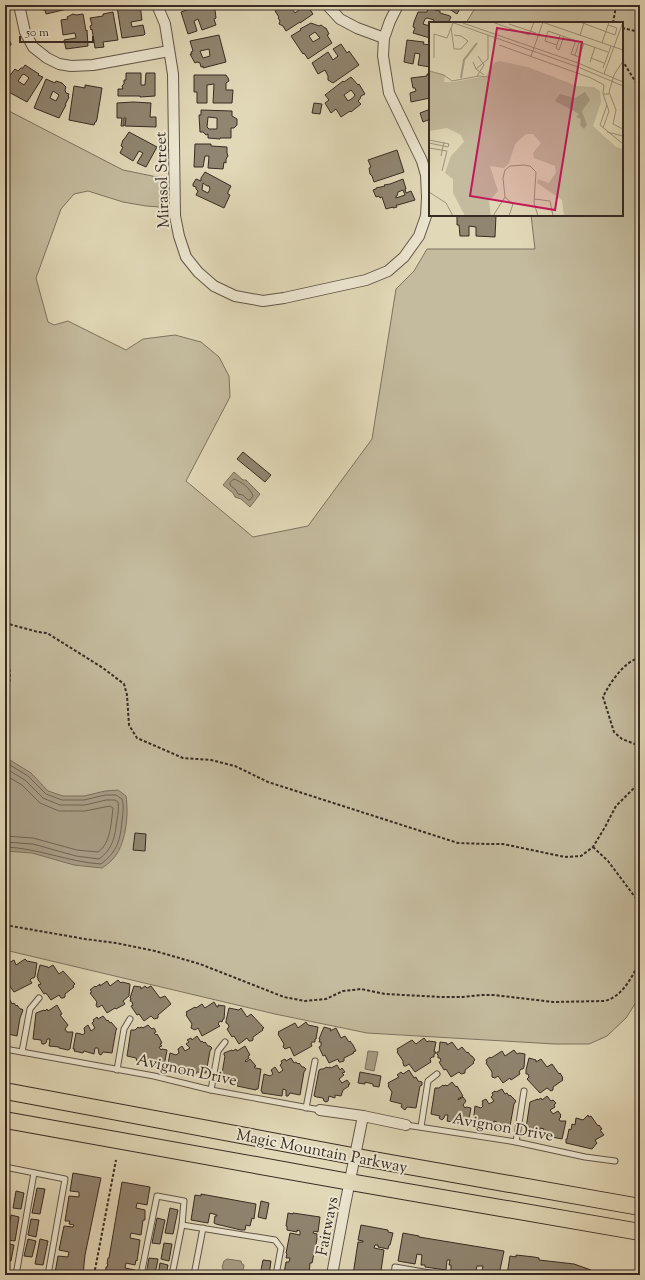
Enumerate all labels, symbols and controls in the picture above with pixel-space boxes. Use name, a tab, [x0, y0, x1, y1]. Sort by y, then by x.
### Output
scale bar	[20, 18, 93, 44]
inset map	[429, 22, 623, 216]
text: 50 m	[25, 24, 49, 42]
street label: Mirasol Street	[150, 131, 177, 229]
street label: Avignon Drive	[134, 1050, 239, 1093]
street label: Avignon Drive	[450, 1108, 555, 1149]
street label: Magic Mountain Parkway	[234, 1125, 409, 1180]
street label: Fairways	[311, 1195, 345, 1258]

